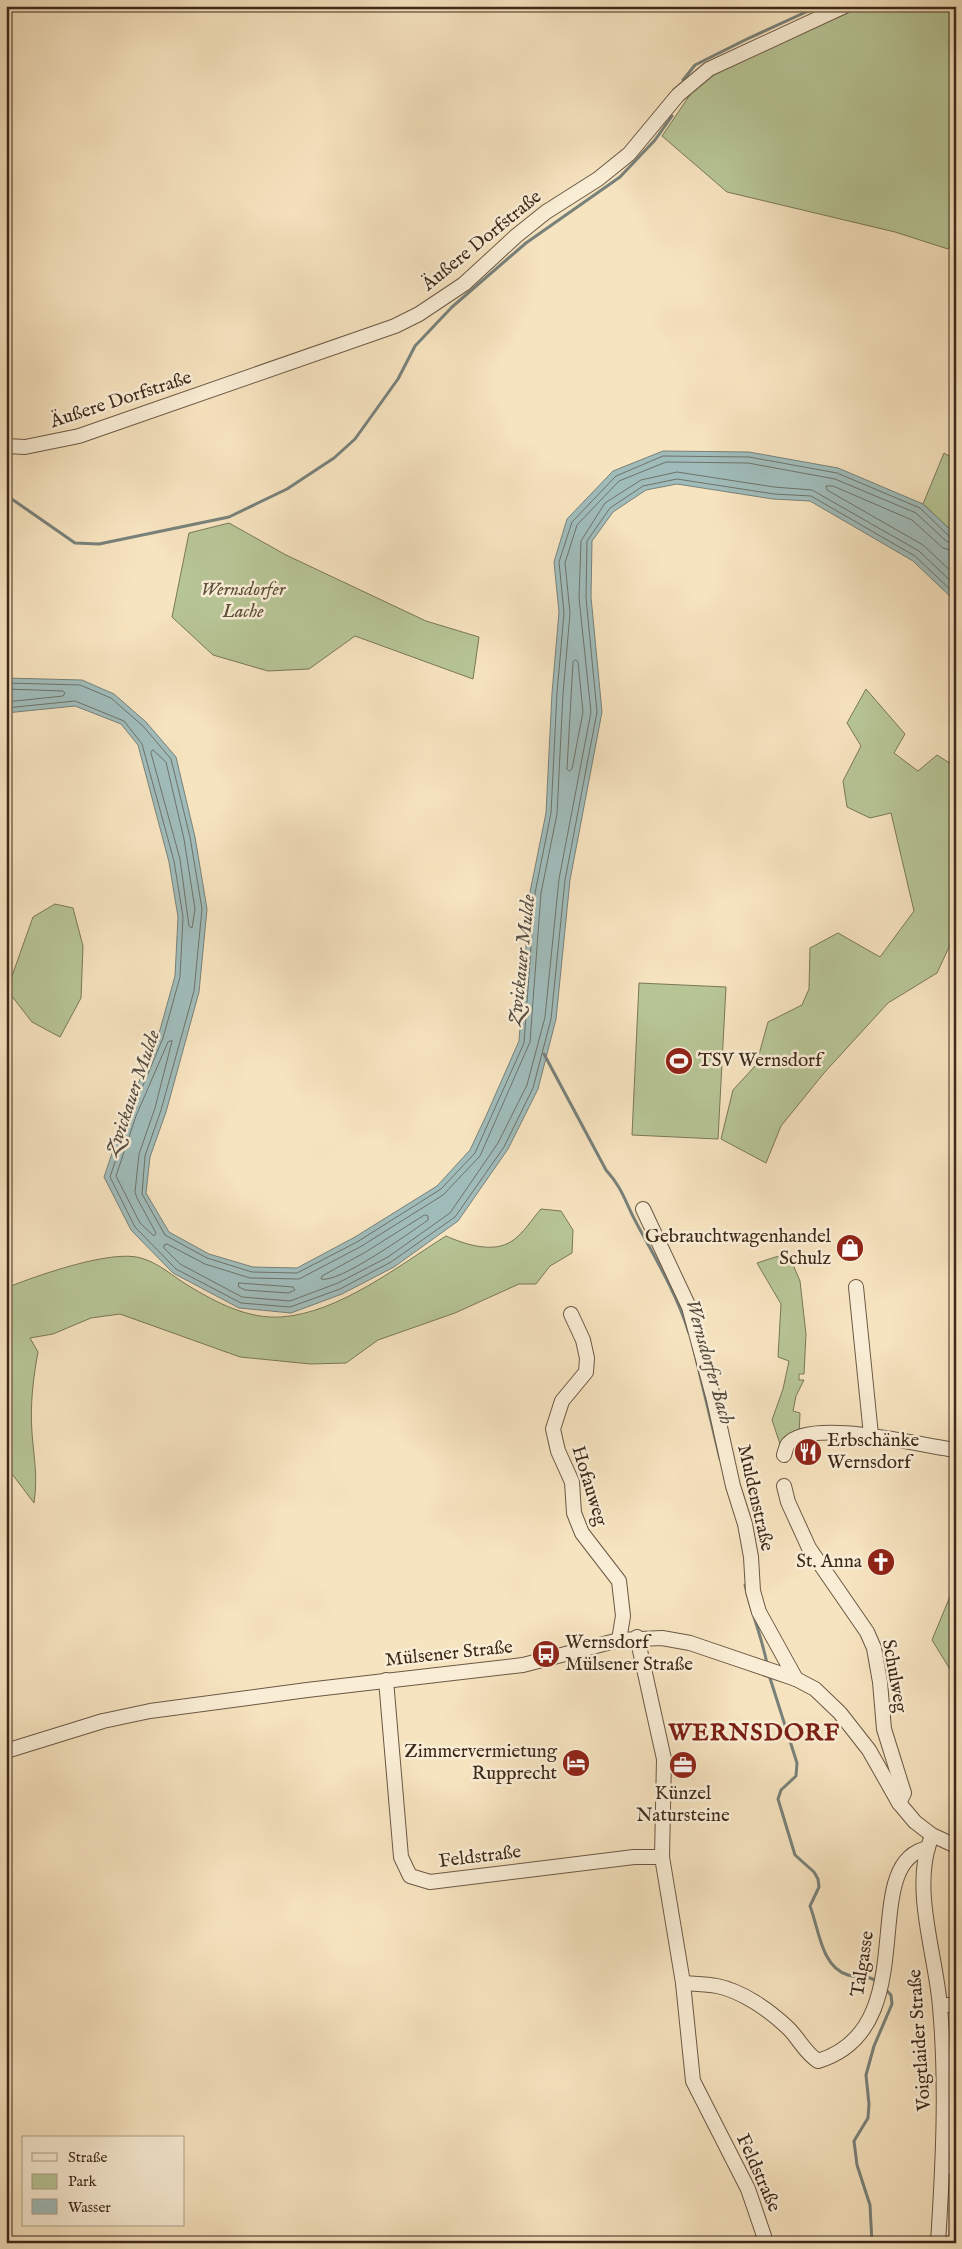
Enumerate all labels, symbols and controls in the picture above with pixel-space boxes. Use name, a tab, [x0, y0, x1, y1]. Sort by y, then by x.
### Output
street label: Äußere Dorfstraße	[416, 185, 547, 297]
street label: Äußere Dorfstraße	[46, 366, 195, 434]
park label: Wernsdorfer Lache	[201, 578, 287, 624]
water label: Zwickauer Mulde	[502, 893, 542, 1029]
water label: Zwickauer Mulde	[99, 1026, 167, 1161]
sports icon: TSV Wernsdorf	[664, 1046, 694, 1076]
place label: TSV Wernsdorf	[698, 1049, 825, 1073]
place label: Gebrauchtwagenhandel Schulz	[645, 1225, 832, 1271]
shop icon: Gebrauchtwagenhandel Schulz	[835, 1233, 865, 1263]
water label: Wernsdorfer Bach	[679, 1297, 739, 1428]
place label: Erbschänke Wernsdorf	[827, 1429, 920, 1475]
restaurant icon: Erbschänke Wernsdorf	[793, 1437, 823, 1467]
street label: Muldenstraße	[731, 1442, 779, 1554]
street label: Hofauweg	[565, 1443, 613, 1530]
church icon: St. Anna	[866, 1547, 896, 1577]
place label: St. Anna	[796, 1550, 863, 1574]
place label: Wernsdorf Mülsener Straße	[565, 1631, 693, 1677]
street label: Mülsener Straße	[384, 1635, 514, 1673]
street label: Schulweg	[876, 1637, 912, 1715]
bus stop icon: Wernsdorf Mülsener Straße	[531, 1639, 561, 1669]
district label: WERNSDORF	[667, 1718, 840, 1749]
place label: Zimmervermietung Rupprecht	[404, 1740, 558, 1786]
hotel icon: Zimmervermietung Rupprecht	[561, 1748, 591, 1778]
office icon: Künzel Natursteine	[668, 1750, 698, 1780]
place label: Künzel Natursteine	[636, 1782, 730, 1828]
street label: Feldstraße	[437, 1840, 523, 1874]
street label: Talgasse	[846, 1929, 880, 1999]
street label: Voigtlaider Straße	[903, 1968, 937, 2113]
street label: Feldstraße	[730, 2130, 786, 2216]
legend	[22, 2136, 185, 2226]
text: Straße	[68, 2148, 108, 2167]
text: Park	[68, 2172, 98, 2191]
text: Wasser	[68, 2198, 111, 2217]

